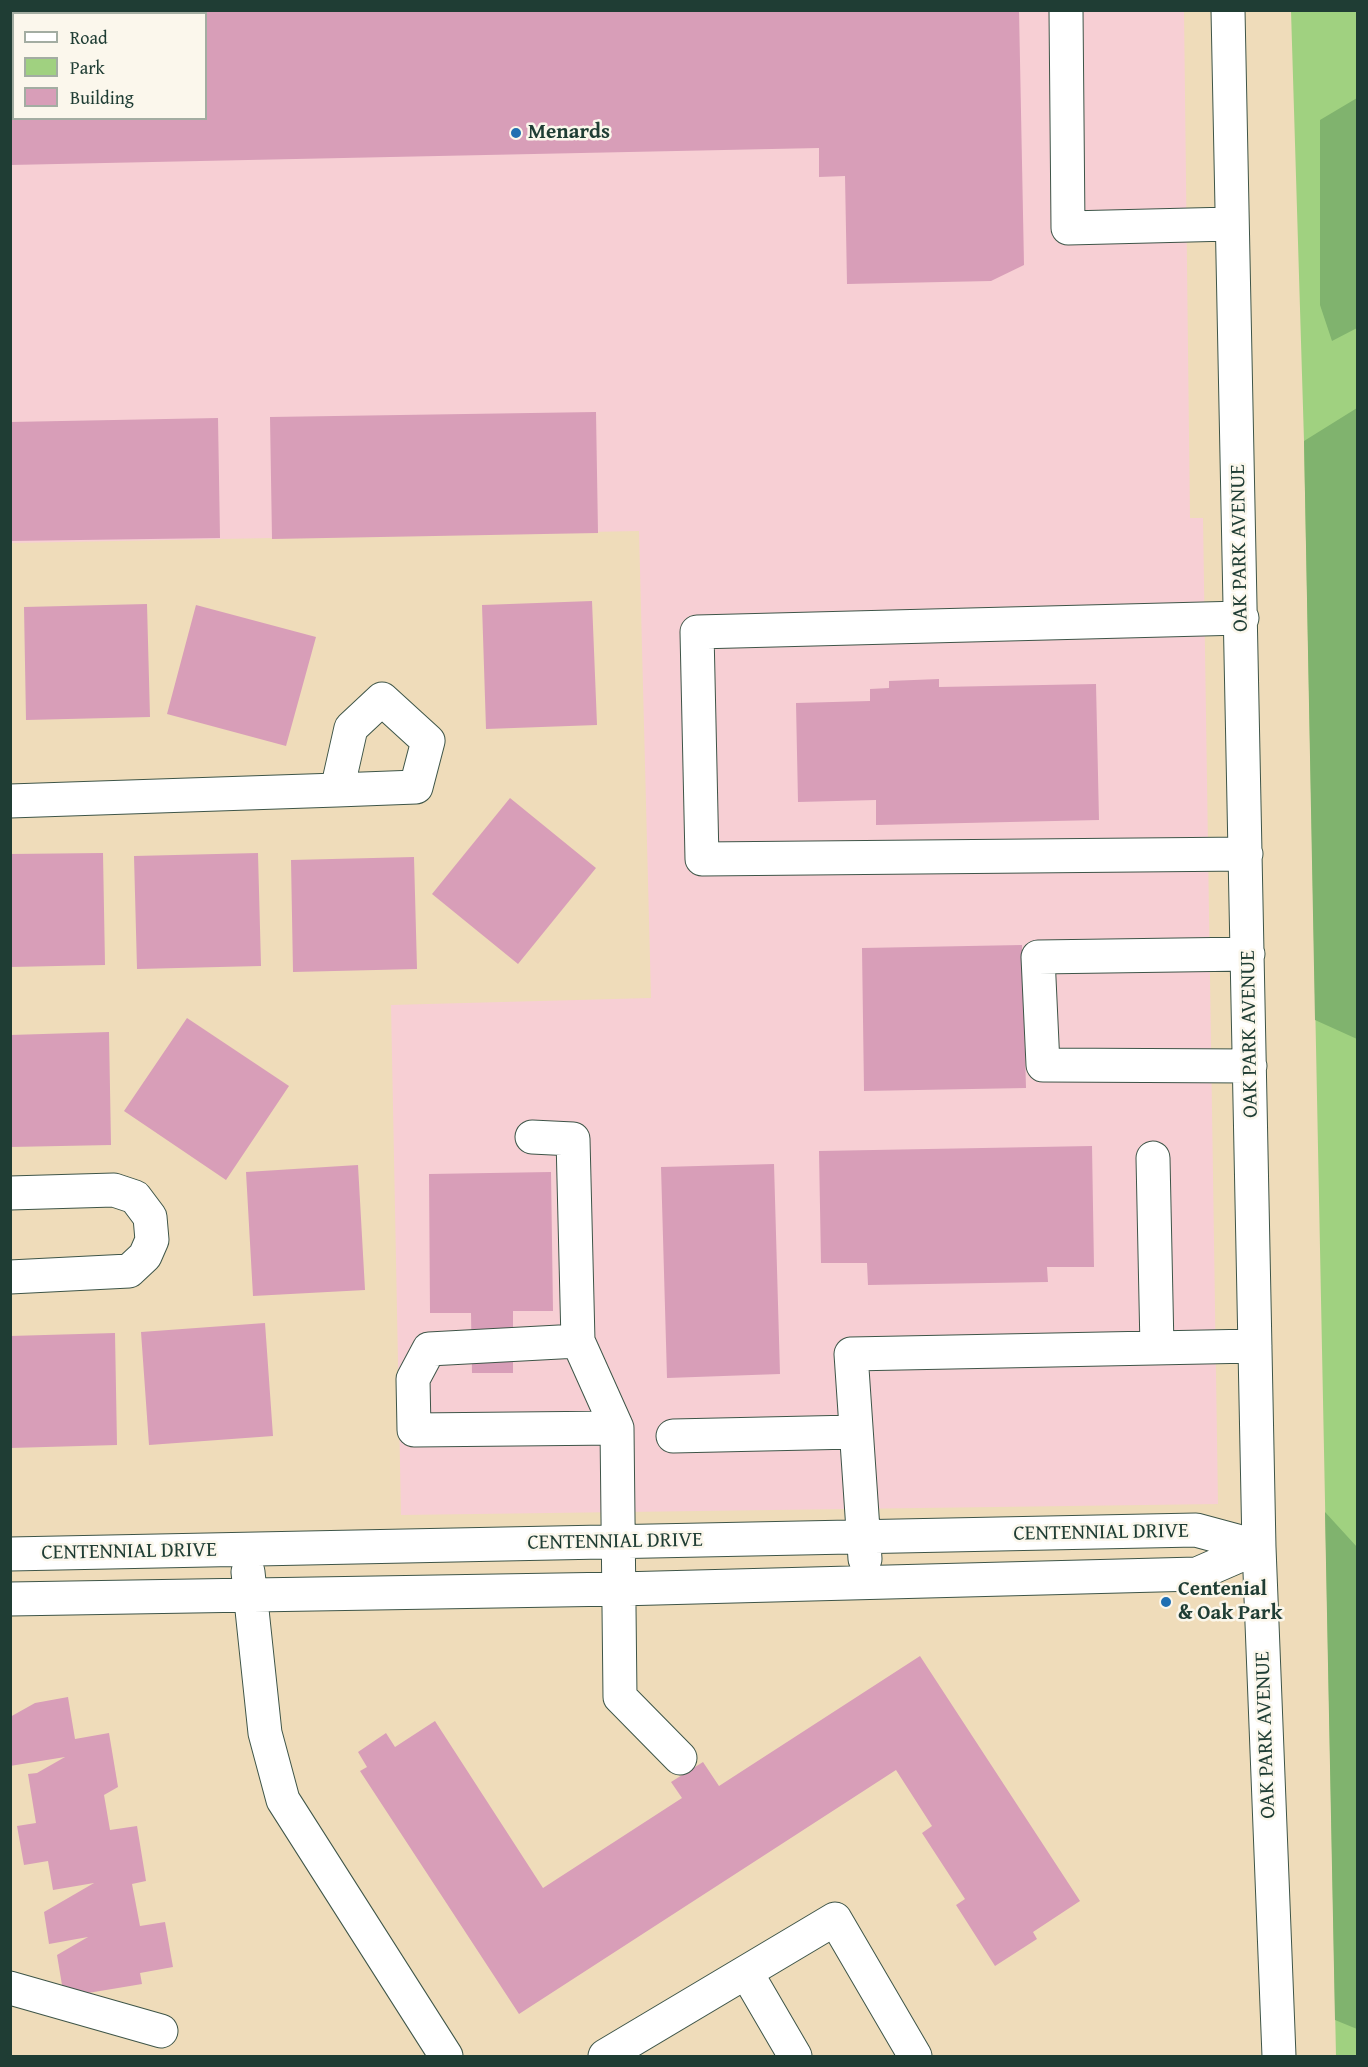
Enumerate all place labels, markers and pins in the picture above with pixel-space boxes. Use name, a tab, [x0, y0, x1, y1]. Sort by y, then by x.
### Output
place label: Menards	[528, 120, 610, 146]
marker: Menards	[509, 126, 523, 140]
place label: Centenial & Oak Park	[1178, 1577, 1282, 1627]
marker: Centenial & Oak Park	[1159, 1595, 1173, 1609]

